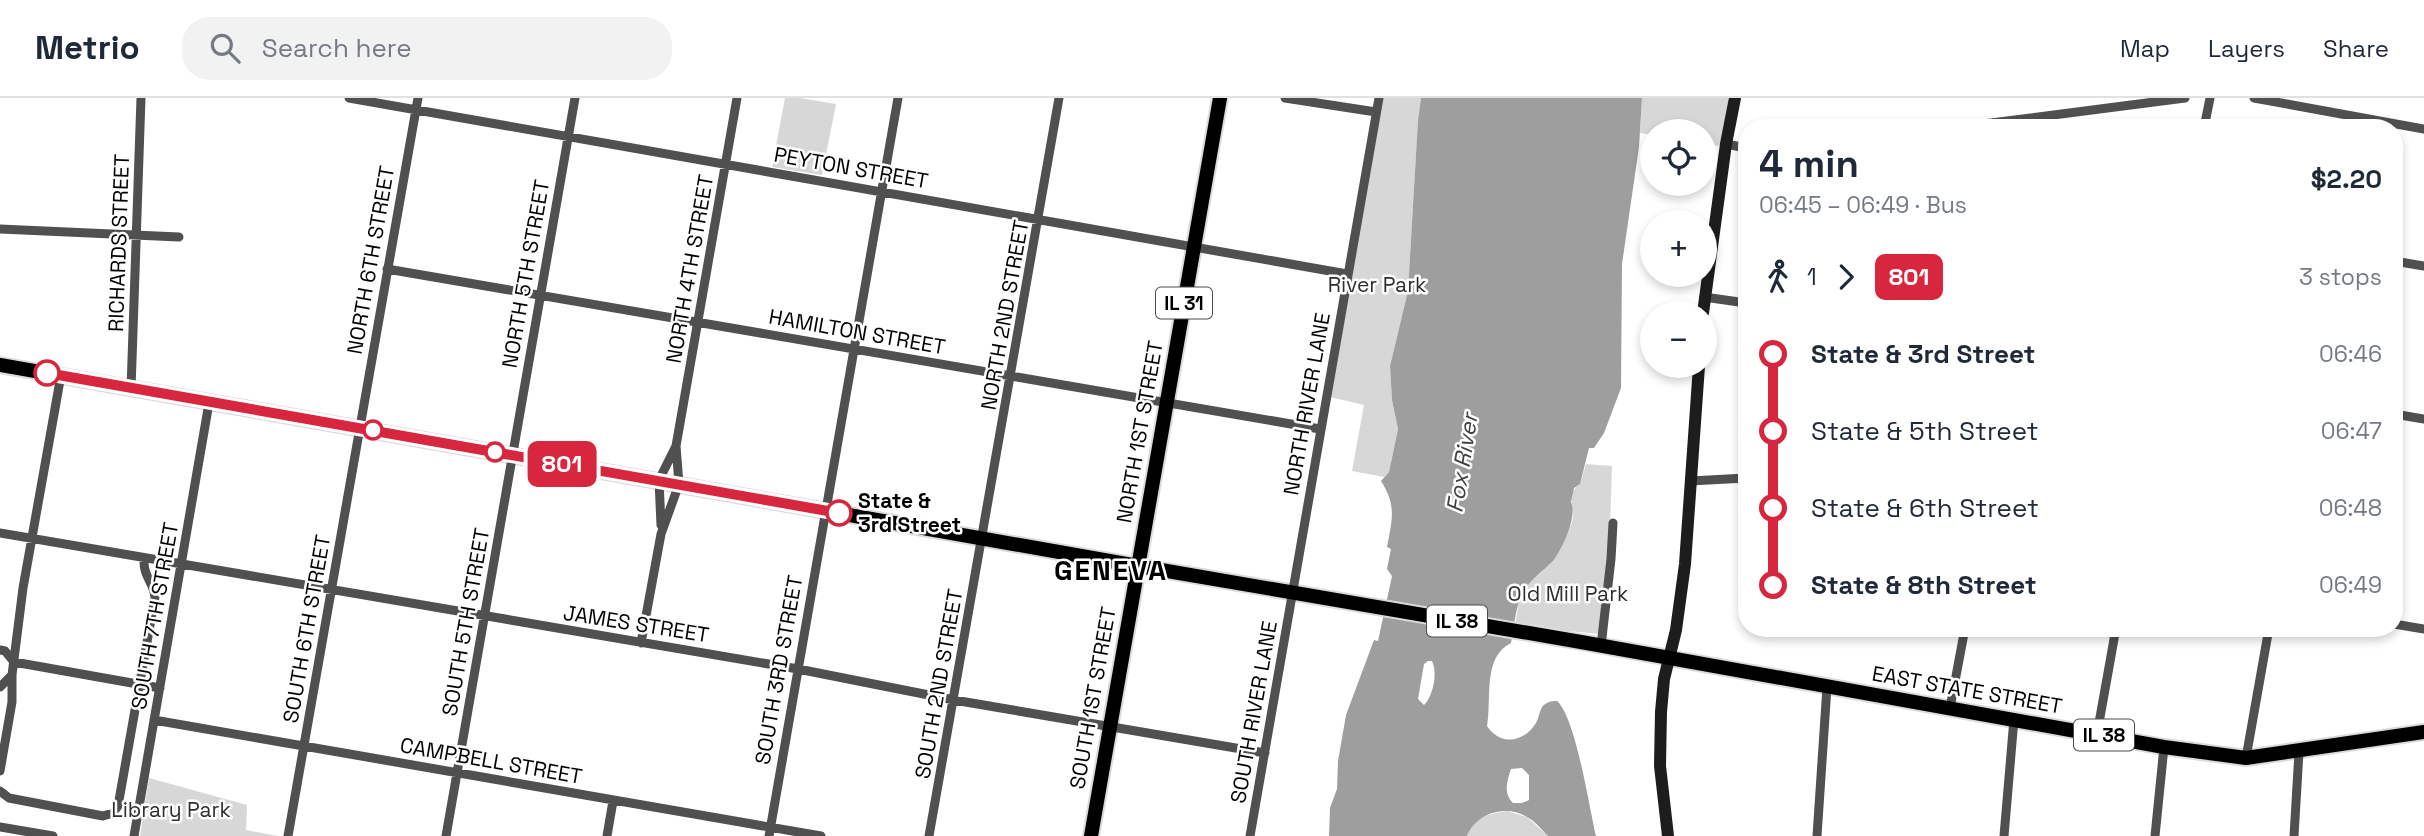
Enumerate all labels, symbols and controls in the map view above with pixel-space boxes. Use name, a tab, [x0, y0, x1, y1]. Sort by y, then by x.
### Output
search box	[182, 17, 672, 80]
text: Metrio	[35, 27, 140, 69]
icon: search	[206, 29, 244, 67]
text: Search here	[262, 31, 412, 65]
text: Map	[2120, 33, 2170, 64]
text: Layers	[2208, 33, 2285, 64]
text: Share	[2323, 33, 2389, 64]
map controls	[1640, 119, 1717, 378]
button: locate	[1640, 119, 1717, 196]
text: 4 min	[1759, 140, 1859, 188]
street label: PEYTON STREET	[772, 141, 930, 194]
street label: RICHARDS STREET	[102, 153, 135, 332]
text: $2.20	[2311, 162, 2382, 196]
street label: NORTH 6TH STREET	[341, 164, 400, 356]
street label: NORTH 4TH STREET	[660, 173, 719, 365]
street label: NORTH 5TH STREET	[496, 178, 555, 370]
text: 06:45 – 06:49 · Bus	[1759, 190, 1967, 220]
button: +	[1640, 210, 1717, 287]
street label: NORTH 2ND STREET	[975, 218, 1034, 412]
icon: walk	[1759, 258, 1797, 296]
icon: forward	[1827, 258, 1865, 296]
text: 801	[1889, 261, 1929, 292]
text: 1	[1807, 262, 1817, 292]
text: 3 stops	[2299, 262, 2382, 292]
park label: River Park	[1328, 271, 1426, 298]
road number: IL 31	[1156, 288, 1212, 318]
button: −	[1640, 301, 1717, 378]
street label: HAMILTON STREET	[767, 303, 947, 360]
street label: NORTH RIVER LANE	[1277, 311, 1336, 497]
text: State & 3rd Street	[1811, 337, 2035, 371]
street label: NORTH 1ST STREET	[1110, 339, 1169, 525]
text: 06:46	[2319, 339, 2382, 369]
unlabelled marker	[34, 360, 60, 386]
water label: Fox River	[1439, 409, 1485, 515]
text: State & 5th Street	[1811, 414, 2039, 448]
text: 06:47	[2321, 416, 2382, 446]
unlabelled marker	[363, 420, 383, 440]
line badge: 801	[522, 441, 602, 487]
unlabelled marker	[485, 442, 505, 462]
text: 801	[542, 448, 582, 479]
place label: State & 3rd Street	[858, 487, 961, 538]
text: State & 6th Street	[1811, 491, 2039, 525]
text: 06:48	[2319, 493, 2382, 523]
marker: State & 3rd Street	[826, 500, 852, 526]
street label: SOUTH 7TH STREET	[125, 520, 184, 712]
street label: SOUTH 5TH STREET	[436, 526, 495, 718]
street label: SOUTH 6TH STREET	[277, 533, 336, 725]
district label: GENEVA	[1054, 552, 1168, 588]
text: State & 8th Street	[1811, 568, 2037, 602]
text: 06:49	[2319, 570, 2382, 600]
street label: SOUTH 3RD STREET	[749, 573, 808, 767]
park label: Old Mill Park	[1508, 580, 1628, 607]
street label: SOUTH 2ND STREET	[909, 587, 968, 781]
street label: JAMES STREET	[561, 599, 711, 648]
street label: SOUTH 1ST STREET	[1063, 605, 1122, 791]
road number: IL 38	[1427, 606, 1487, 636]
street label: SOUTH RIVER LANE	[1224, 619, 1283, 805]
street label: EAST STATE STREET	[1870, 660, 2064, 720]
road number: IL 38	[2074, 720, 2134, 750]
street label: CAMPBELL STREET	[398, 731, 584, 790]
park label: Library Park	[111, 796, 231, 823]

